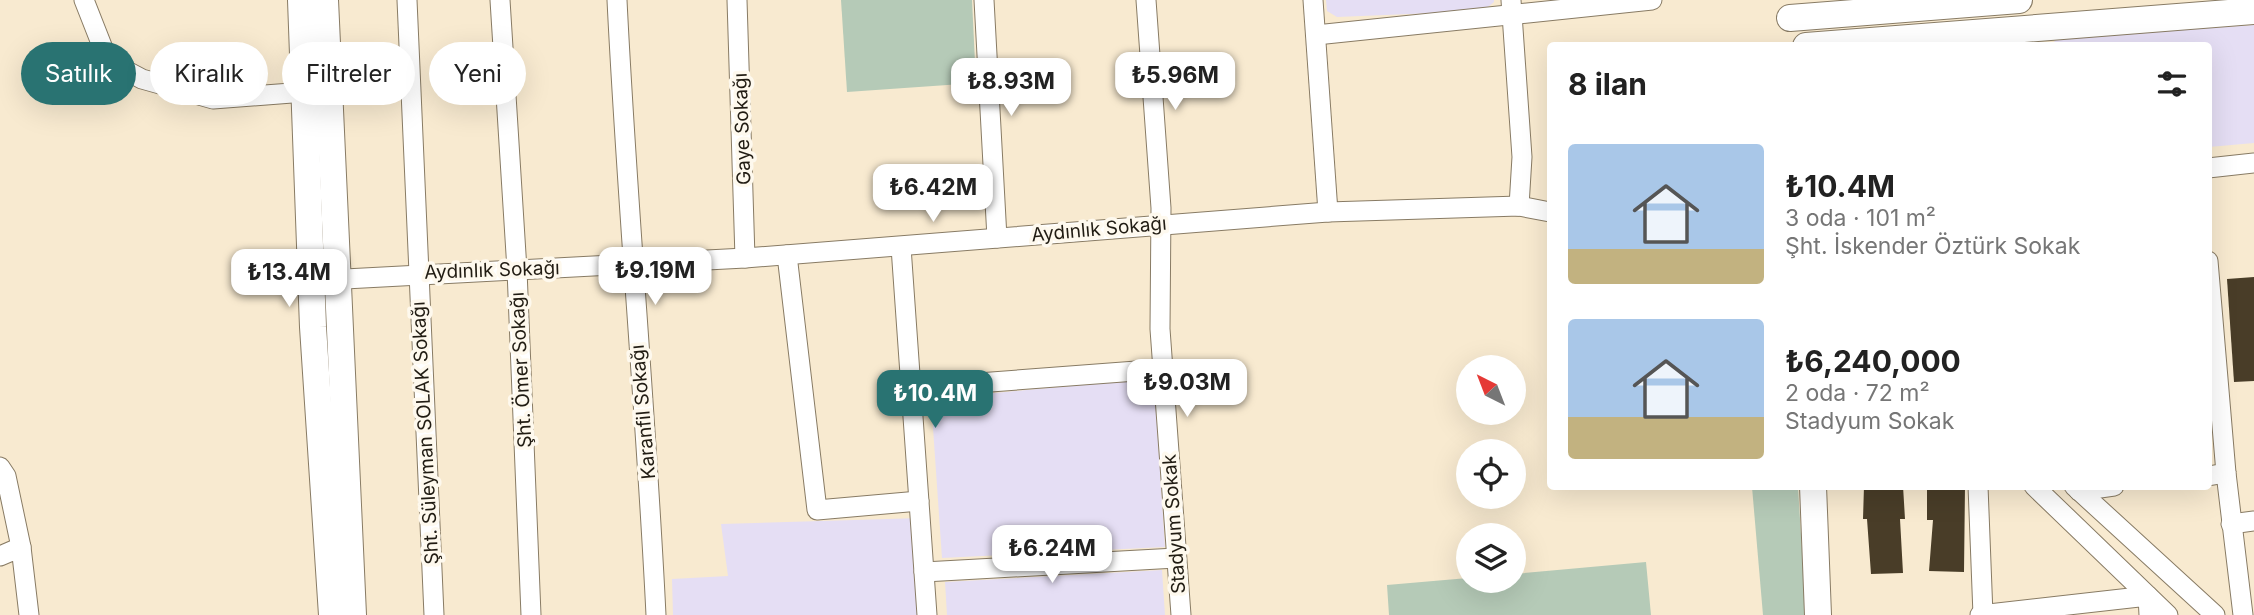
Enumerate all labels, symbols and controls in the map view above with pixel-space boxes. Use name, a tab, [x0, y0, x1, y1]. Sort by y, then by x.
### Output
chip: Satılık	[21, 42, 136, 105]
chip: Kiralık	[150, 42, 268, 105]
chip: Filtreler	[282, 42, 415, 105]
chip: Yeni	[429, 42, 526, 105]
pin: ₺5.96M	[1118, 52, 1232, 112]
pin: ₺8.93M	[954, 58, 1068, 118]
text: ₺5.96M	[1131, 61, 1219, 89]
icon: filters	[2153, 65, 2191, 103]
text: 8 ilan	[1568, 66, 1647, 102]
text: ₺8.93M	[967, 67, 1055, 95]
street label: Gaye Sokağı	[729, 73, 755, 185]
pin: ₺6.42M	[876, 164, 990, 224]
text: ₺10.4M	[1785, 168, 1895, 204]
icon: home	[1624, 172, 1708, 256]
text: ₺6.42M	[889, 173, 977, 201]
text: 3 oda · 101 m²	[1785, 204, 1936, 232]
street label: Aydınlık Sokağı	[1031, 212, 1167, 246]
text: Şht. İskender Öztürk Sokak	[1785, 232, 2080, 260]
pin: ₺9.19M	[598, 247, 712, 307]
pin: ₺13.4M	[232, 250, 346, 309]
street label: Aydınlık Sokağı	[424, 256, 560, 284]
text: ₺9.19M	[615, 256, 695, 284]
text: ₺13.4M	[247, 258, 331, 286]
street label: Şht. Ömer Sokağı	[505, 291, 537, 449]
street label: Şht. Süleyman SOLAK Sokağı	[407, 301, 443, 565]
text: ₺6,240,000	[1785, 343, 1961, 379]
street label: Karanfil Sokağı	[626, 344, 660, 480]
icon: home	[1624, 347, 1708, 431]
north arrow	[1456, 355, 1526, 425]
map controls	[1456, 355, 1526, 593]
pin: ₺9.03M	[1130, 360, 1244, 419]
text: ₺9.03M	[1143, 368, 1231, 396]
pin: ₺10.4M	[878, 370, 992, 430]
text: ₺10.4M	[893, 379, 977, 407]
text: 2 oda · 72 m²	[1785, 379, 1930, 407]
text: Stadyum Sokak	[1785, 407, 1954, 435]
button: locate	[1456, 439, 1526, 509]
street label: Stadyum Sokak	[1158, 453, 1190, 595]
button: layers	[1456, 523, 1526, 593]
pin: ₺6.24M	[995, 526, 1109, 585]
text: ₺6.24M	[1008, 534, 1096, 562]

